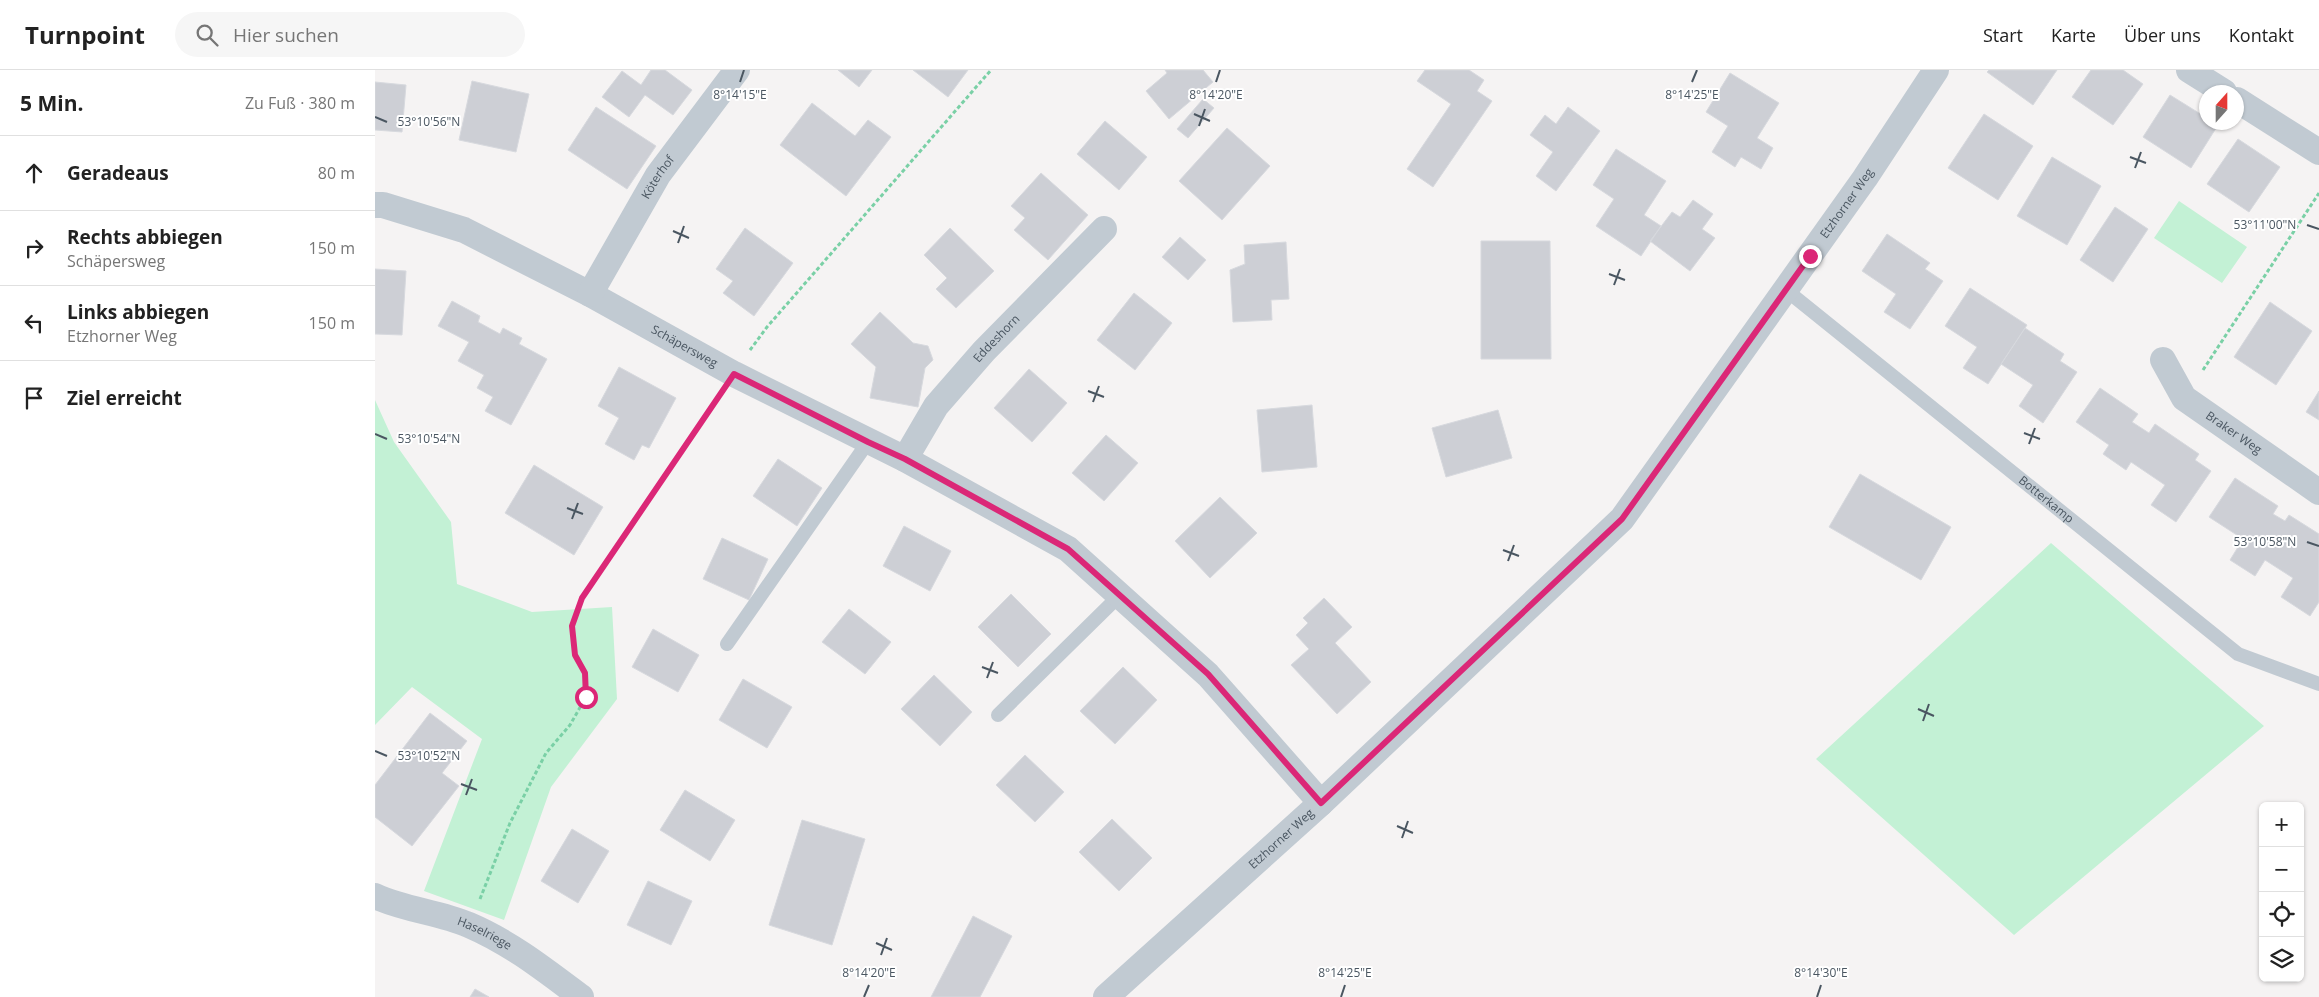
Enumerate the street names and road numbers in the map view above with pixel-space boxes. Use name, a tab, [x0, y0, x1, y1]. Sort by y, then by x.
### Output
street label: Köterhof	[637, 151, 679, 202]
street label: Etzhorner Weg	[1816, 164, 1878, 242]
street label: Eddeshorn	[969, 311, 1023, 366]
street label: Schäpersweg	[648, 321, 721, 372]
street label: Braker Weg	[2203, 407, 2266, 458]
street label: Botterkamp	[2015, 472, 2078, 527]
street label: Etzhorner Weg	[1245, 804, 1318, 872]
street label: Haselriege	[455, 912, 515, 954]

